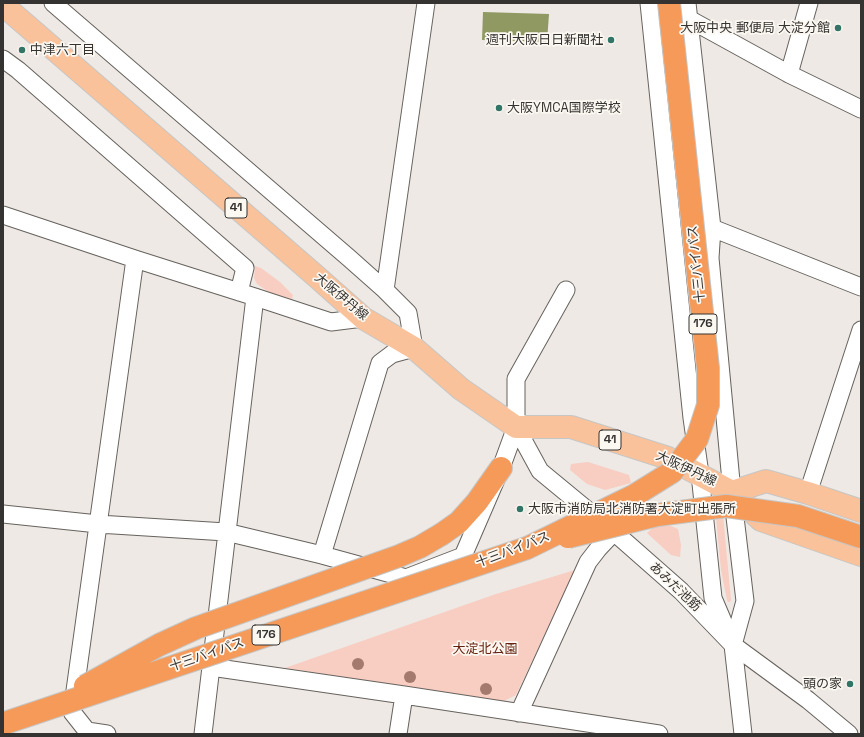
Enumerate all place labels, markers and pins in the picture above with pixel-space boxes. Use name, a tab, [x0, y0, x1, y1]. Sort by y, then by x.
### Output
place label: 大阪中央 郵便局 大淀分館	[680, 20, 830, 36]
marker: 大阪中央 郵便局 大淀分館	[833, 23, 843, 33]
place label: 週刊大阪日日新聞社	[486, 32, 603, 48]
marker: 週刊大阪日日新聞社	[606, 35, 616, 45]
place label: 中津六丁目	[30, 42, 95, 58]
marker: 中津六丁目	[17, 45, 27, 55]
place label: 大阪YMCA国際学校	[507, 100, 621, 116]
marker: 大阪YMCA国際学校	[494, 103, 504, 113]
place label: 大阪市消防局北消防署大淀町出張所	[528, 501, 736, 517]
marker: 大阪市消防局北消防署大淀町出張所	[515, 504, 525, 514]
place label: 頭の家	[803, 676, 842, 692]
marker: 頭の家	[845, 679, 855, 689]

